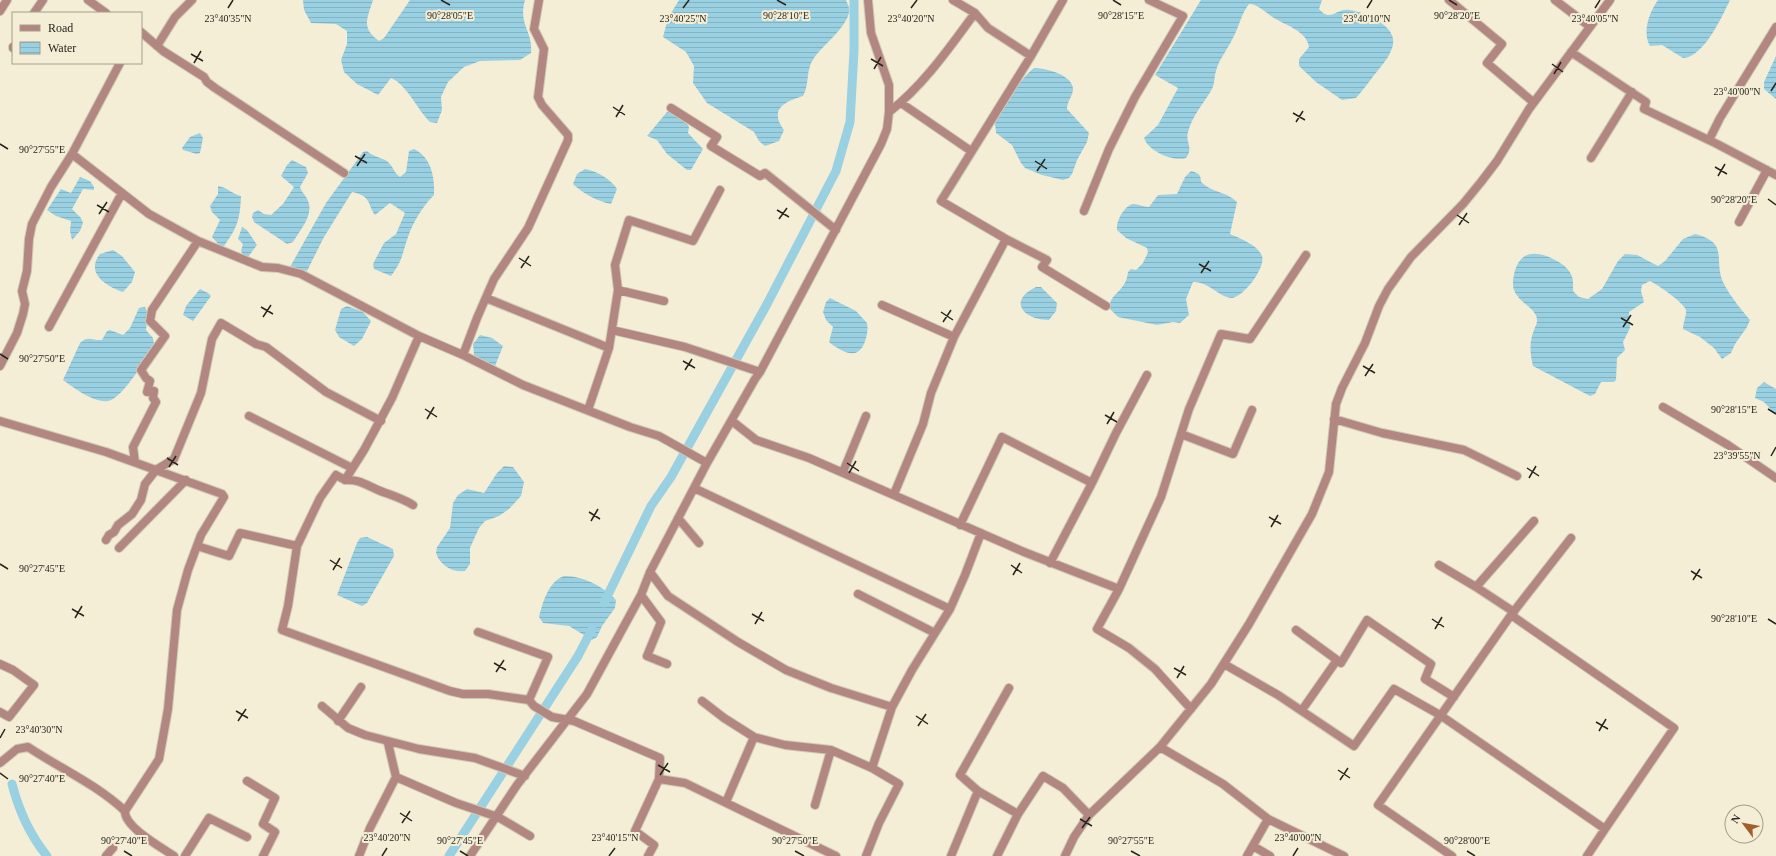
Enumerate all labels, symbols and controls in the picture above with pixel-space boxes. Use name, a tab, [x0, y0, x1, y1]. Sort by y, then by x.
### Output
text: 90°28'05"E	[427, 10, 473, 21]
text: 90°28'10"E	[763, 10, 809, 21]
text: 90°28'15"E	[1098, 10, 1144, 21]
text: 90°28'20"E	[1434, 10, 1480, 21]
legend	[12, 12, 142, 64]
text: 23°40'35"N	[204, 13, 252, 24]
text: 23°40'25"N	[659, 13, 707, 24]
text: 23°40'20"N	[887, 13, 935, 24]
text: 23°40'10"N	[1343, 13, 1391, 24]
text: 23°40'05"N	[1571, 13, 1619, 24]
text: Road	[48, 21, 73, 35]
text: Water	[48, 41, 76, 55]
text: 23°40'00"N	[1713, 86, 1761, 97]
text: 90°27'55"E	[19, 144, 65, 155]
text: 90°28'20"E	[1711, 194, 1757, 205]
text: 90°27'50"E	[19, 353, 65, 364]
text: 90°28'15"E	[1711, 404, 1757, 415]
text: 23°39'55"N	[1713, 450, 1761, 461]
text: 90°27'45"E	[19, 563, 65, 574]
text: 90°28'10"E	[1711, 613, 1757, 624]
text: 23°40'30"N	[15, 724, 63, 735]
text: 90°27'40"E	[19, 773, 65, 784]
north arrow	[1724, 804, 1764, 844]
text: N	[1728, 812, 1743, 825]
text: 23°40'20"N	[363, 832, 411, 843]
text: 23°40'15"N	[591, 832, 639, 843]
text: 23°40'00"N	[1274, 832, 1322, 843]
text: 90°27'40"E	[101, 835, 147, 846]
text: 90°27'45"E	[437, 835, 483, 846]
text: 90°27'50"E	[772, 835, 818, 846]
text: 90°27'55"E	[1108, 835, 1154, 846]
text: 90°28'00"E	[1444, 835, 1490, 846]

